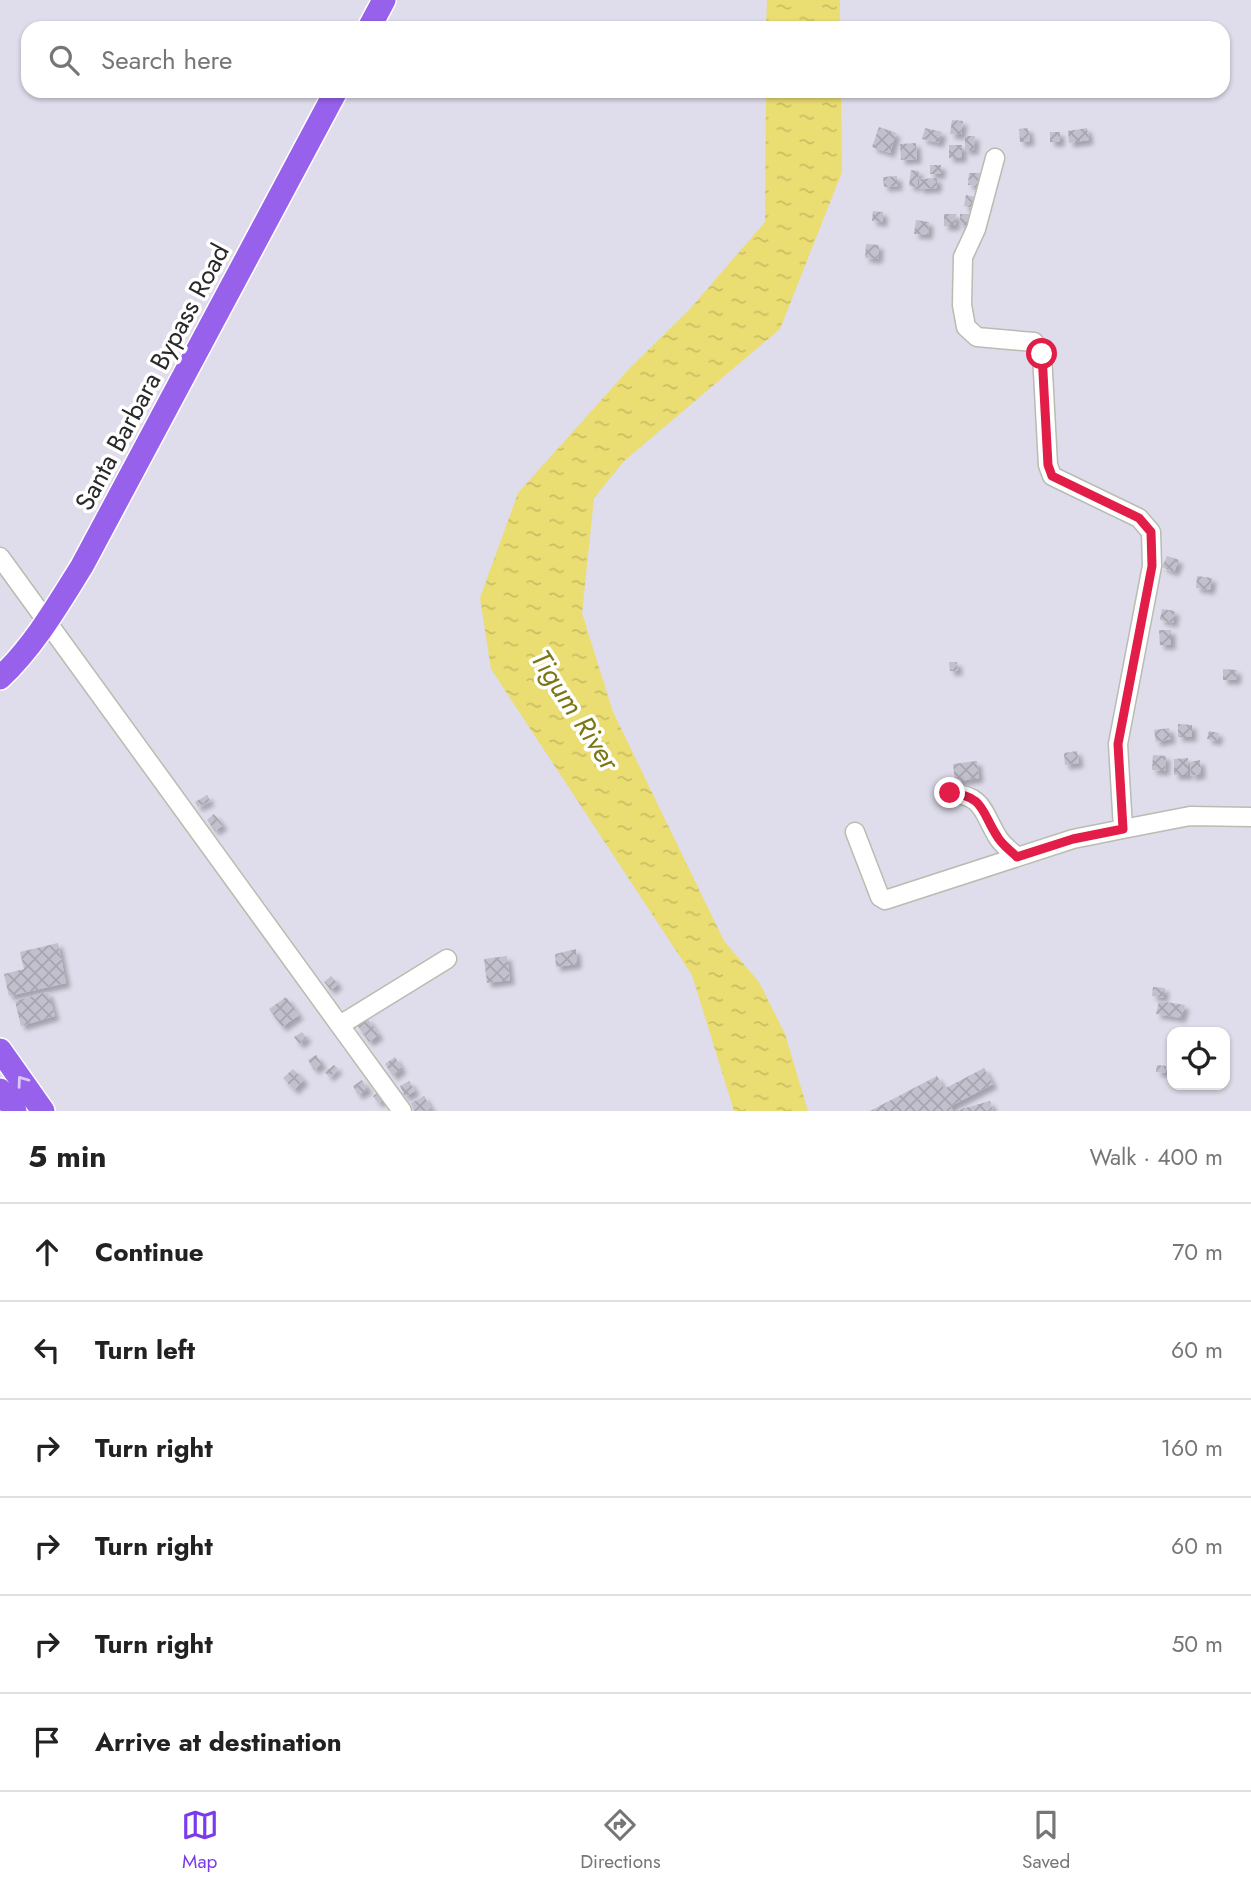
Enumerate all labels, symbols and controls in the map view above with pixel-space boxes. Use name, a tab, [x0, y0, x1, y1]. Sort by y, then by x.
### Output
search box	[21, 21, 1230, 98]
icon: search	[45, 41, 83, 79]
text: Search here	[101, 41, 233, 79]
street label: Santa Barbara Bypass Road	[65, 237, 239, 517]
route start	[1026, 338, 1057, 369]
water label: Tigum River	[521, 642, 630, 780]
route end	[934, 777, 965, 808]
map controls	[1167, 1027, 1230, 1090]
button: locate	[1167, 1027, 1230, 1090]
one-way arrow	[18, 1076, 30, 1089]
text: 5 min	[28, 1135, 106, 1178]
text: Walk · 400 m	[1090, 1140, 1223, 1174]
icon: ahead	[28, 1233, 66, 1271]
text: Continue	[95, 1233, 204, 1271]
text: 70 m	[1172, 1235, 1223, 1269]
icon: left	[28, 1331, 66, 1369]
text: Turn left	[95, 1331, 195, 1369]
text: 60 m	[1171, 1333, 1223, 1367]
icon: right	[28, 1429, 66, 1467]
text: Turn right	[95, 1429, 213, 1467]
text: 160 m	[1161, 1431, 1223, 1465]
icon: right	[28, 1527, 66, 1565]
text: Turn right	[95, 1527, 213, 1565]
text: 60 m	[1171, 1529, 1223, 1563]
icon: right	[28, 1625, 66, 1663]
text: Turn right	[95, 1625, 213, 1663]
text: 50 m	[1171, 1627, 1223, 1661]
icon: arrive	[28, 1723, 66, 1761]
text: Arrive at destination	[95, 1723, 342, 1761]
tab: Map	[181, 1806, 219, 1875]
tab: Directions	[580, 1806, 661, 1875]
tab: Saved	[1022, 1806, 1070, 1875]

